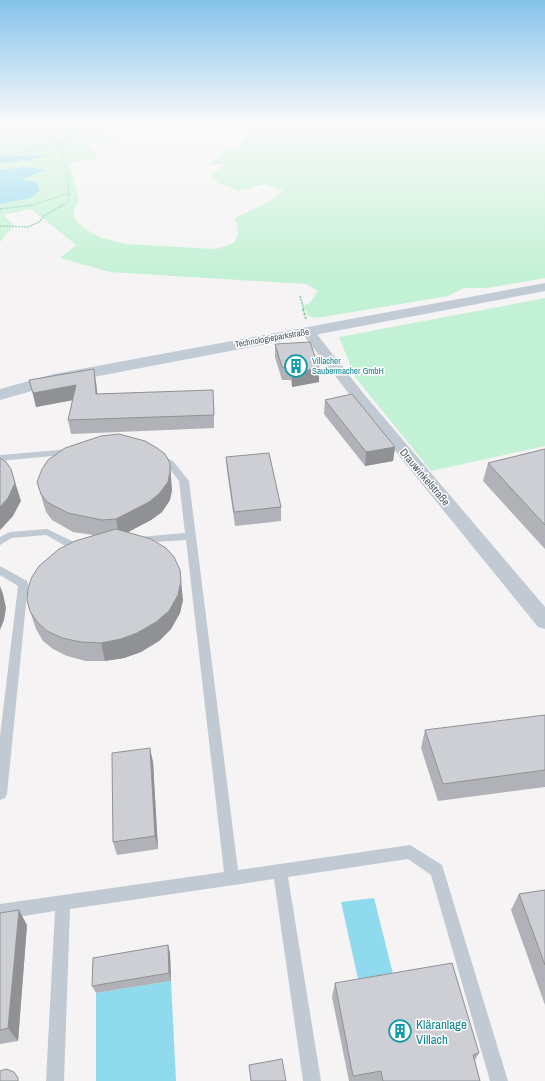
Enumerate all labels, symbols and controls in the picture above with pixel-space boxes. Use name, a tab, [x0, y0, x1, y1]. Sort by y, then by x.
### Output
street label: Technologieparkstraße	[234, 326, 310, 350]
building icon: Villacher Saubermacher GmbH	[283, 353, 309, 379]
place label: Villacher Saubermacher GmbH	[312, 355, 384, 377]
street label: Drauwinkelstraße	[397, 445, 453, 509]
place label: Kläranlage Villach	[416, 1016, 467, 1048]
building icon: Kläranlage Villach	[387, 1018, 413, 1044]

